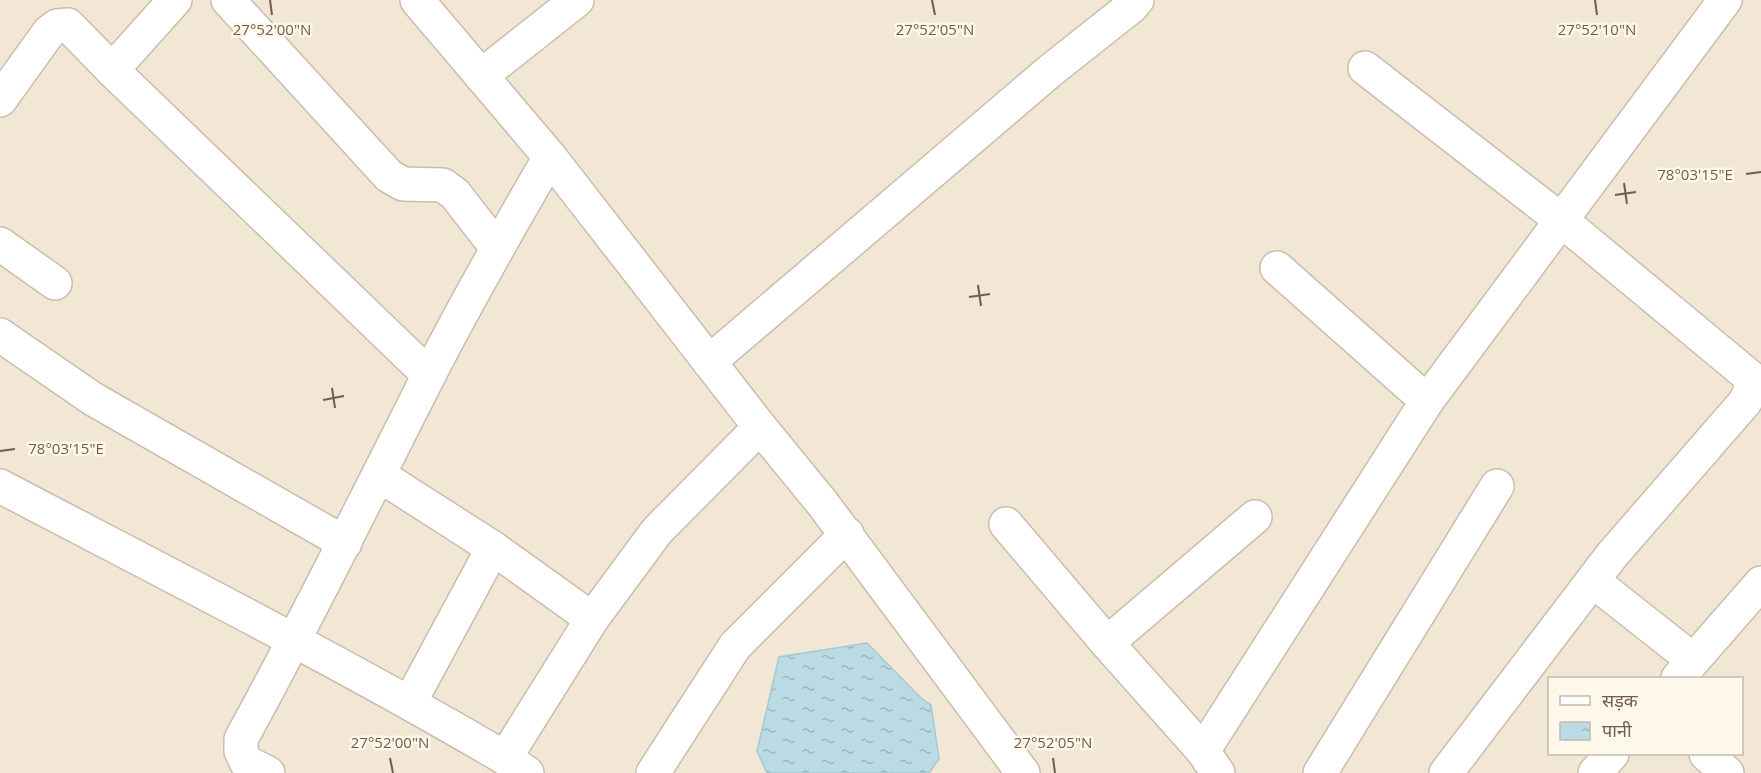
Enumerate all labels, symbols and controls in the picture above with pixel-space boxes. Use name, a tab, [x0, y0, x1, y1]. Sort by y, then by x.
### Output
text: 27°52'00"N	[233, 19, 311, 39]
text: 27°52'05"N	[896, 19, 974, 39]
text: 27°52'10"N	[1558, 19, 1636, 39]
text: 78°03'15"E	[1657, 164, 1733, 184]
text: 78°03'15"E	[28, 438, 104, 458]
legend	[1548, 677, 1743, 755]
text: सड़क	[1602, 688, 1639, 712]
text: पानी	[1602, 718, 1632, 742]
text: 27°52'00"N	[351, 732, 429, 752]
text: 27°52'05"N	[1014, 732, 1092, 752]

